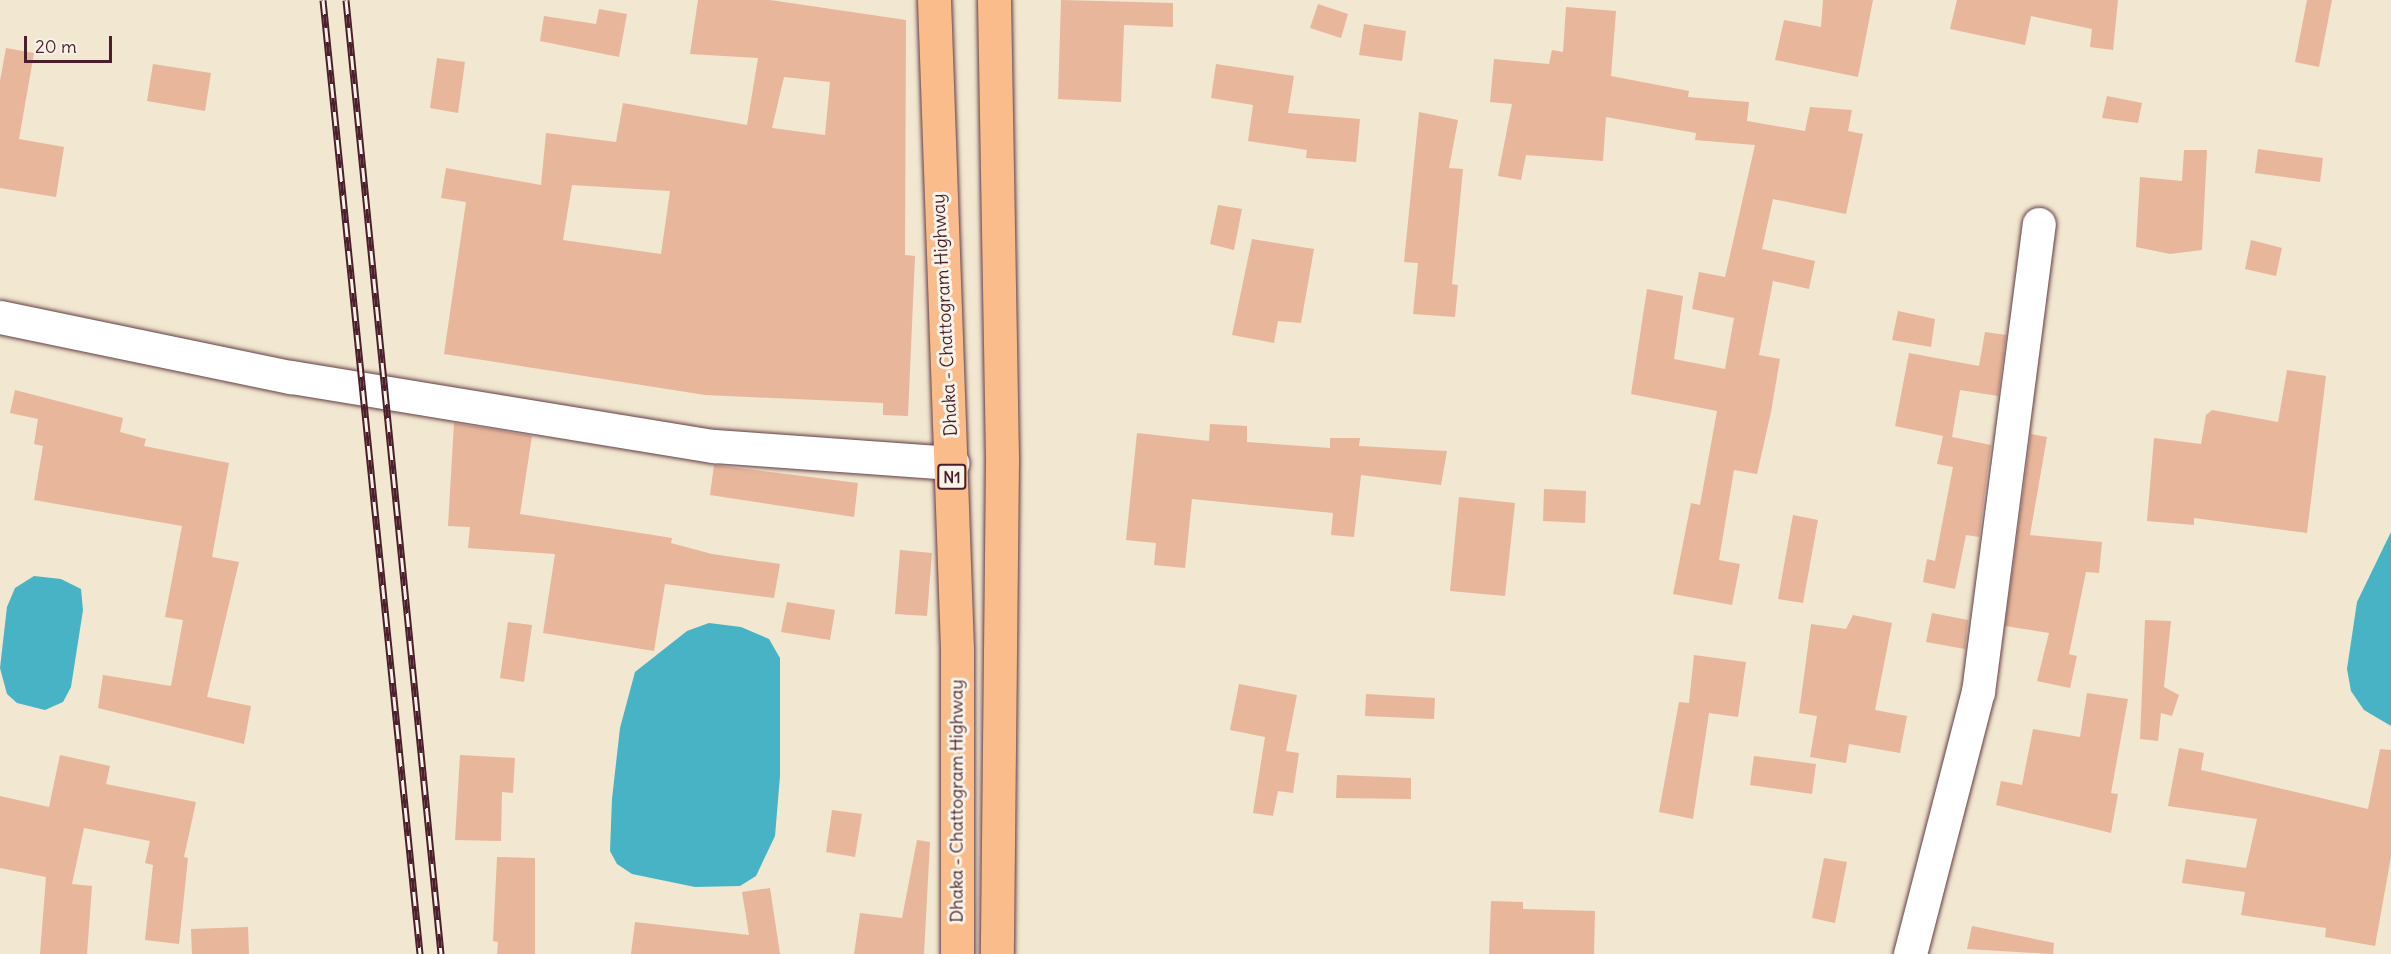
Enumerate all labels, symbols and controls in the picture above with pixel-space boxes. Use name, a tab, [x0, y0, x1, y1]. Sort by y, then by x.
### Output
scale bar	[27, 24, 116, 62]
text: 20 m	[35, 35, 77, 58]
street label: Dhaka - Chattogram Highway	[928, 193, 962, 437]
road number: N1	[937, 464, 967, 490]
street label: Dhaka - Chattogram Highway	[946, 679, 968, 923]

